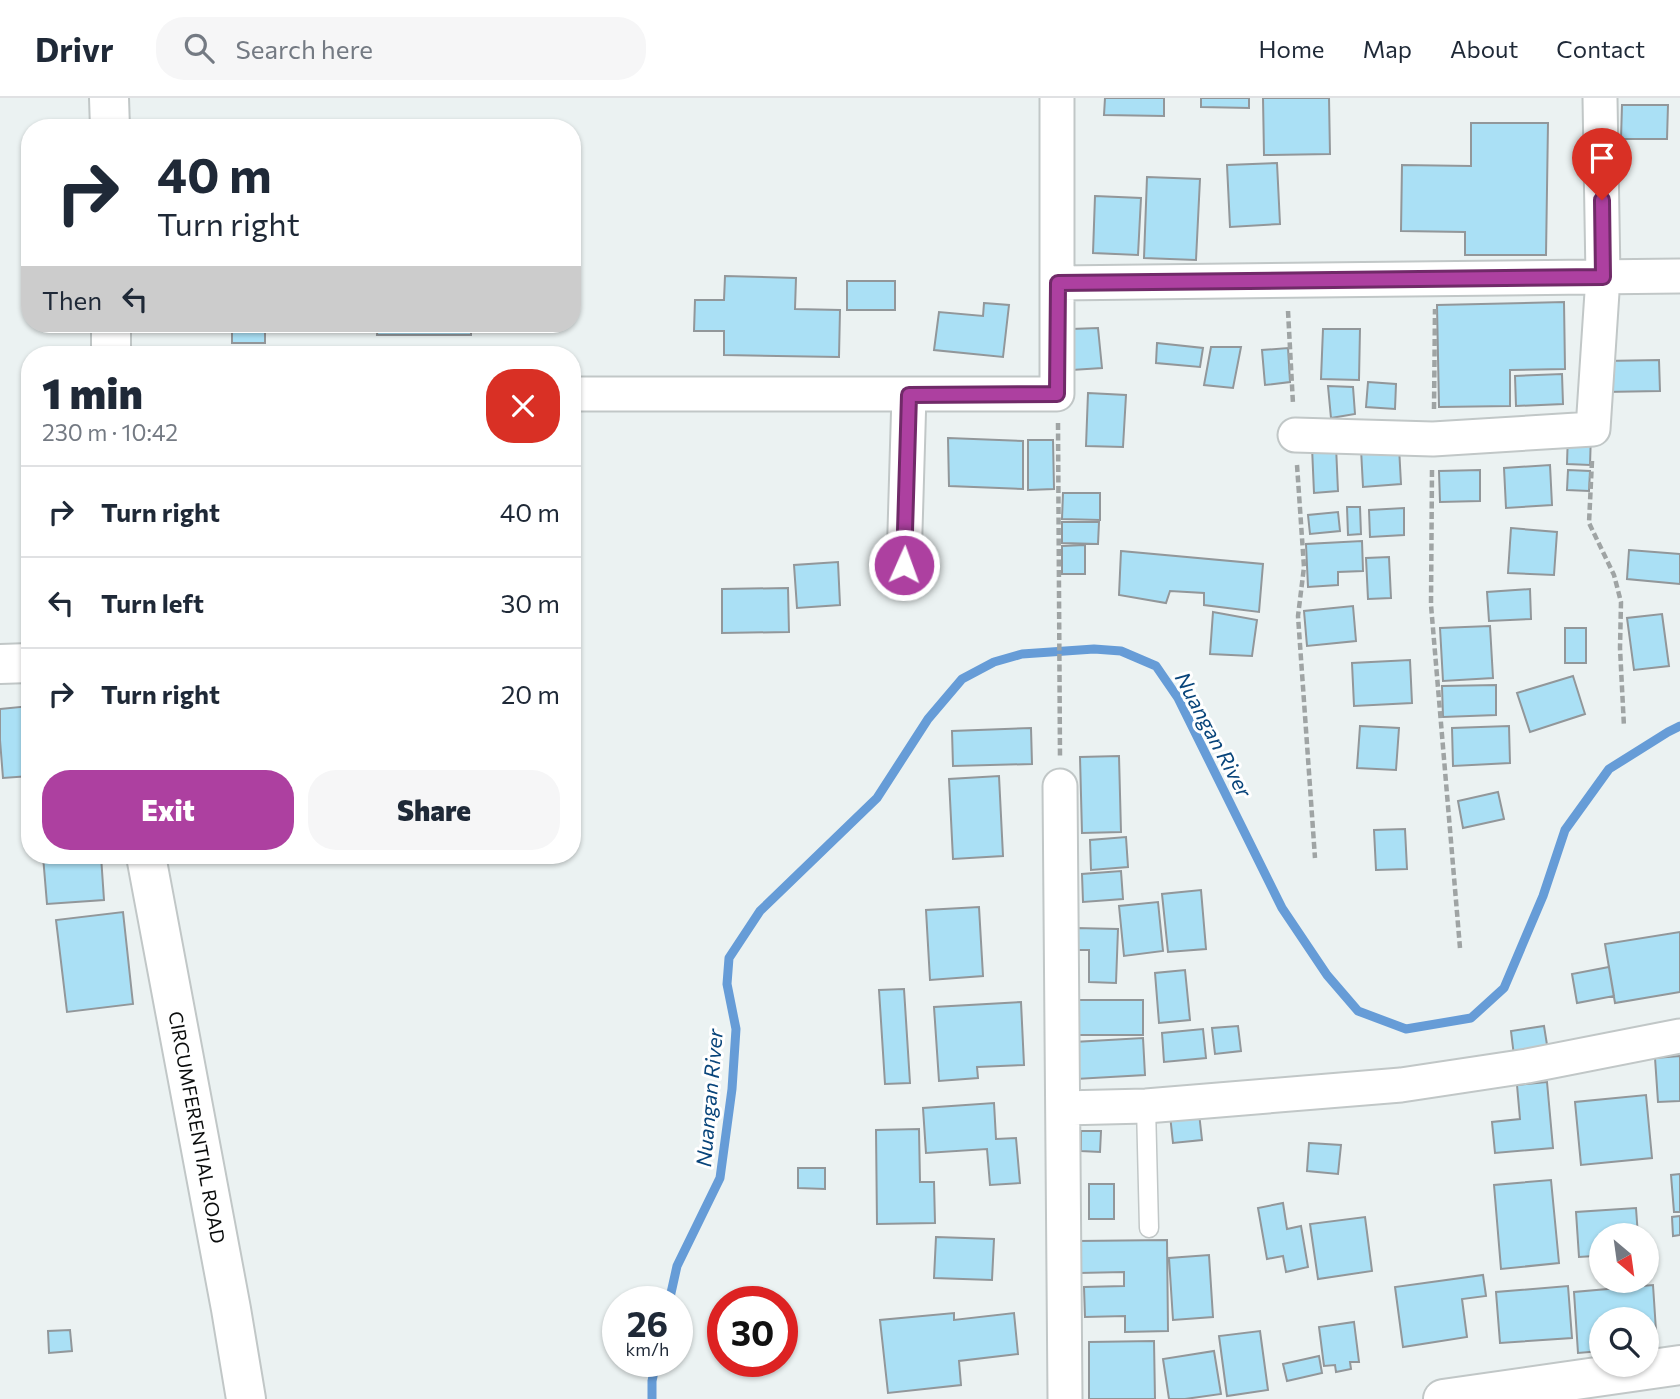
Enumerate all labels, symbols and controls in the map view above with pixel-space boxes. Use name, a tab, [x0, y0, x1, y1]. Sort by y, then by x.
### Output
search box	[156, 17, 646, 80]
text: Drivr	[35, 28, 114, 69]
icon: search	[180, 29, 218, 67]
text: Search here	[236, 33, 373, 64]
text: Home	[1259, 34, 1325, 63]
text: Map	[1363, 34, 1412, 63]
text: About	[1450, 34, 1518, 63]
text: Contact	[1556, 34, 1645, 63]
pin	[1572, 128, 1632, 200]
icon: arrive	[1583, 139, 1621, 177]
text: 40 m	[157, 143, 272, 203]
icon: right	[42, 147, 133, 238]
text: Turn right	[157, 203, 300, 243]
icon: left	[116, 280, 154, 318]
text: Then	[42, 284, 102, 315]
text: 1 min	[42, 366, 143, 418]
button: close	[486, 369, 560, 443]
text: 230 m · 10:42	[42, 418, 178, 446]
icon: right	[42, 493, 80, 531]
text: Turn right	[101, 496, 220, 527]
text: 40 m	[500, 496, 560, 527]
position arrow	[867, 528, 941, 602]
icon: left	[42, 584, 80, 622]
text: Turn left	[101, 587, 204, 618]
text: 30 m	[501, 587, 560, 618]
water label: Nuangan River	[1171, 667, 1258, 802]
icon: right	[42, 675, 80, 713]
text: Turn right	[101, 678, 220, 709]
text: 20 m	[501, 678, 560, 709]
button: Exit	[42, 770, 294, 850]
button: Share	[308, 770, 560, 850]
street label: CIRCUMFERENTIAL ROAD	[164, 1009, 230, 1245]
water label: Nuangan River	[690, 1027, 727, 1168]
north arrow	[1589, 1223, 1659, 1293]
map controls	[1589, 1223, 1659, 1377]
speed limit sign: 30	[707, 1286, 798, 1377]
text: 26	[627, 1301, 668, 1344]
button: search	[1589, 1307, 1659, 1377]
text: km/h	[626, 1338, 669, 1360]

